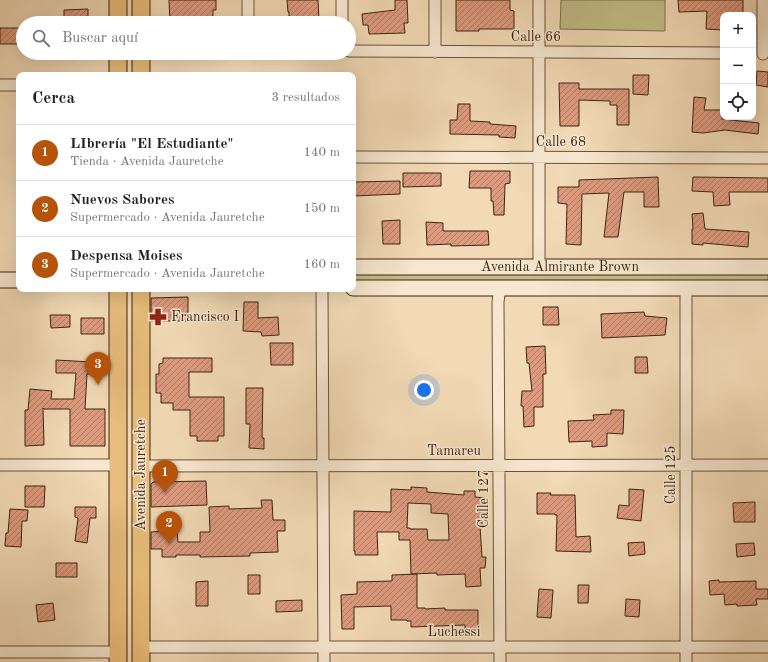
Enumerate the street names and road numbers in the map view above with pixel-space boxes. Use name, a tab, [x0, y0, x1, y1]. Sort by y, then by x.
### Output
street label: Calle 66	[511, 30, 561, 44]
street label: Calle 68	[536, 135, 586, 149]
street label: Avenida Almirante Brown	[481, 260, 639, 274]
street label: Avenida Jauretche	[134, 419, 148, 531]
street label: Tamareu	[427, 444, 481, 458]
street label: Calle 125	[664, 446, 678, 504]
street label: Calle 127	[477, 470, 491, 528]
street label: Luchessi	[428, 625, 481, 639]

